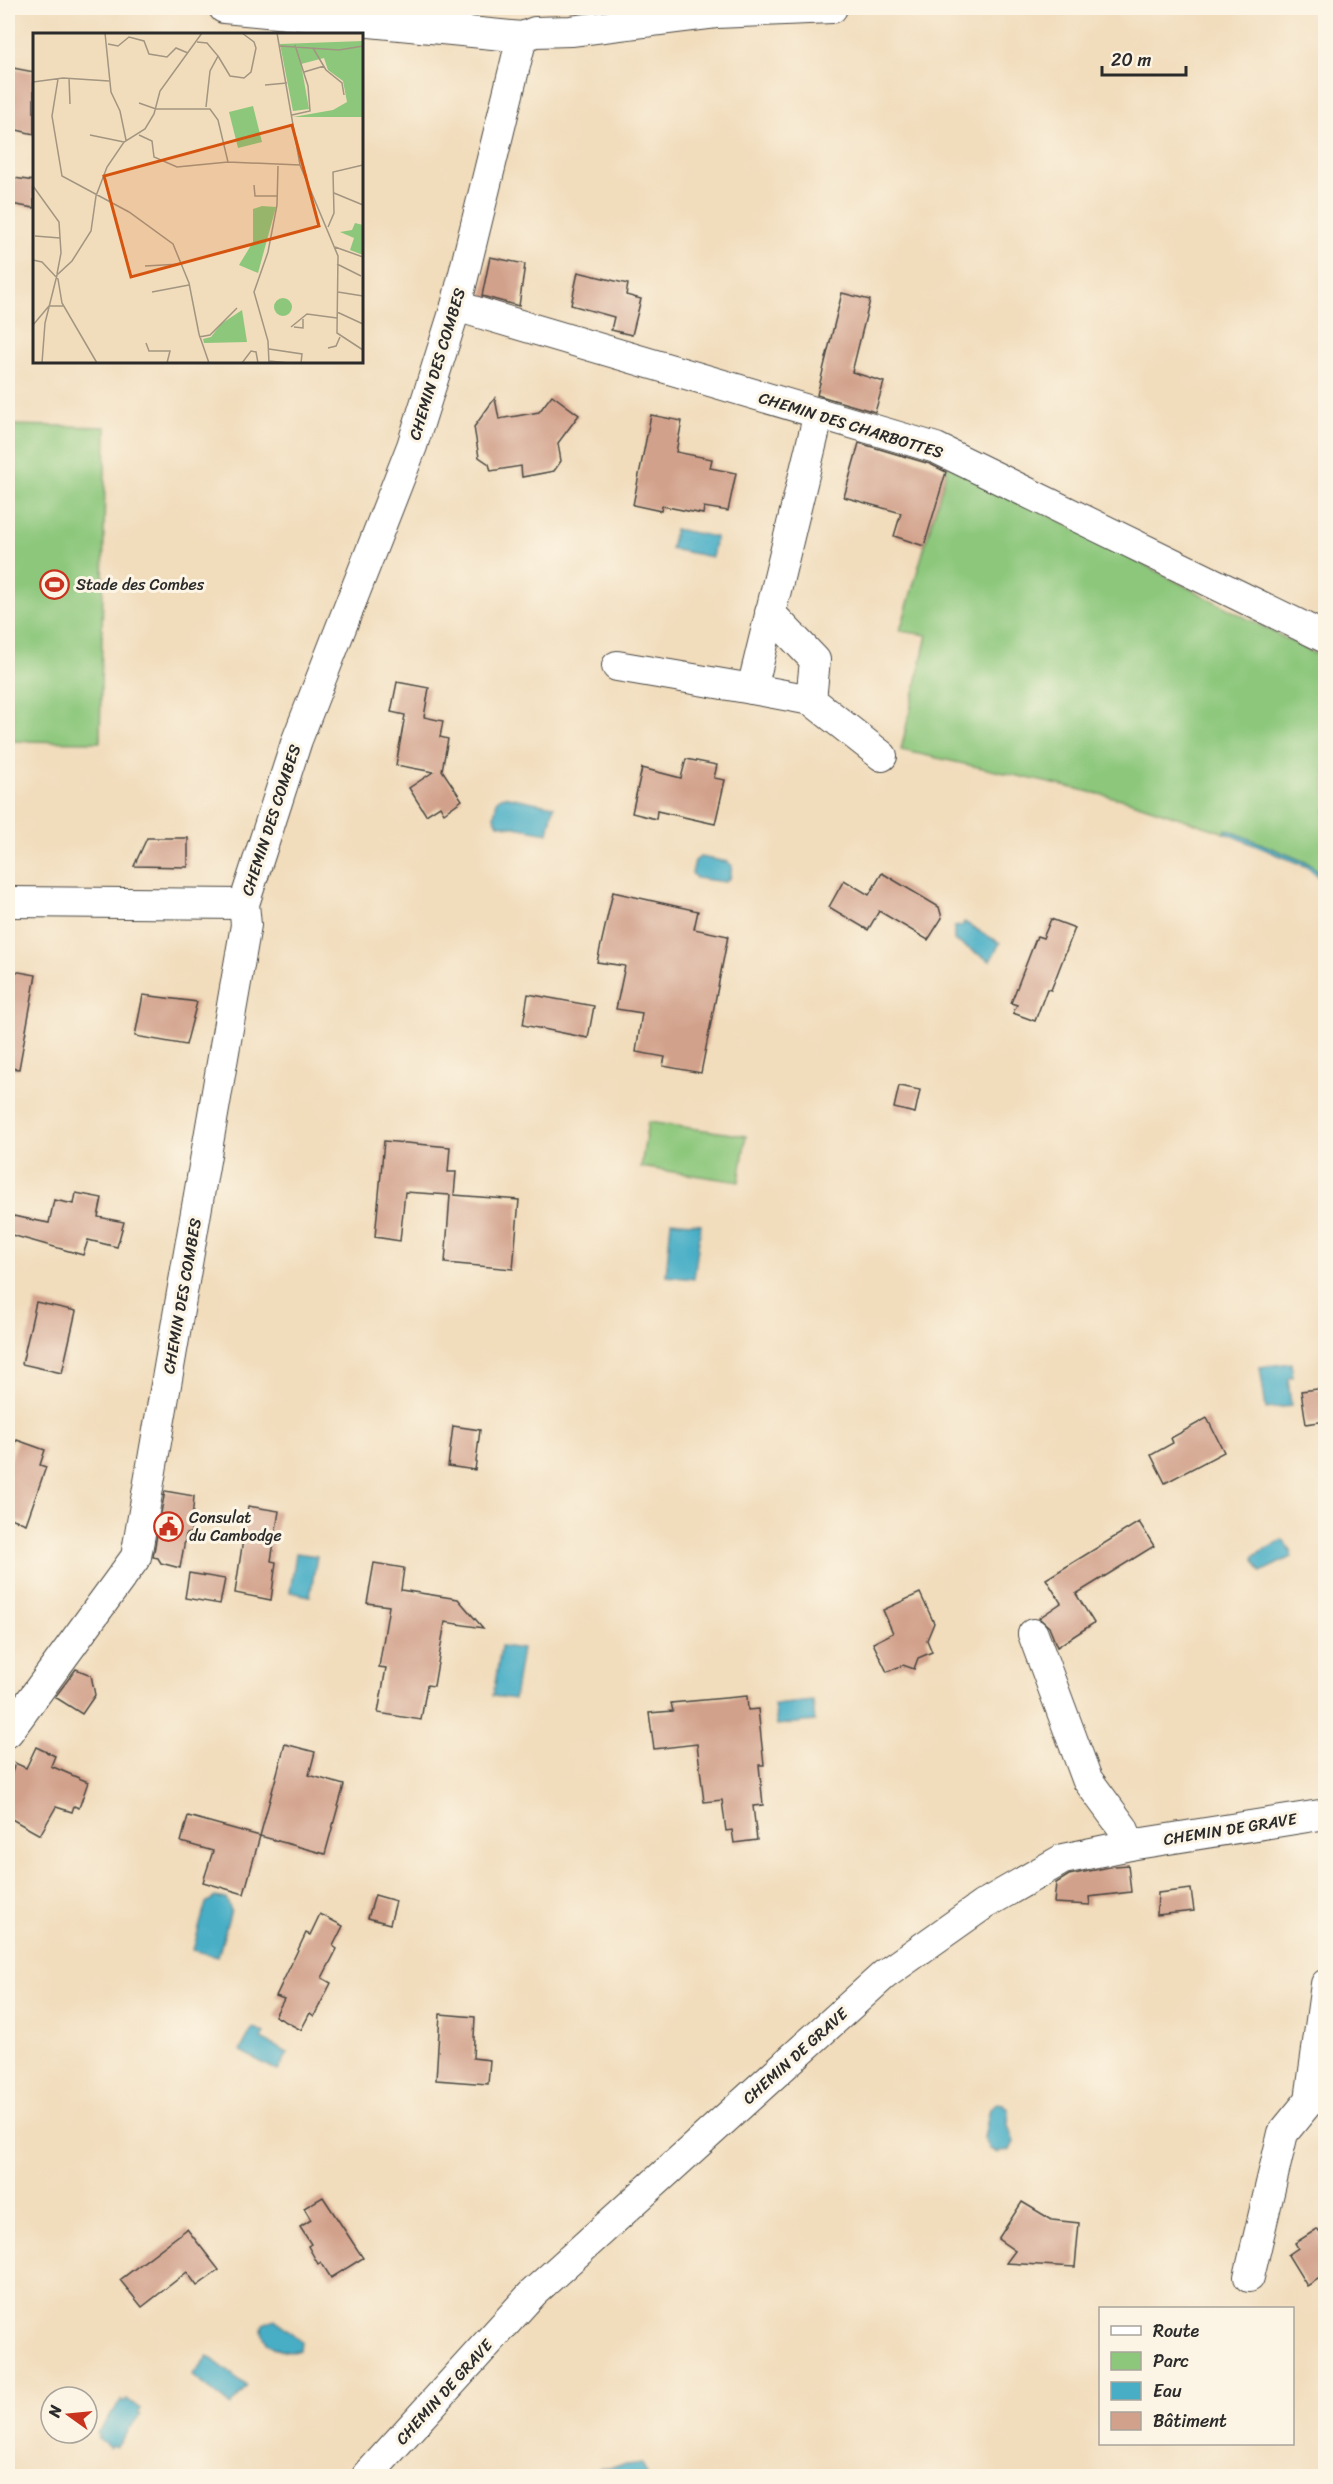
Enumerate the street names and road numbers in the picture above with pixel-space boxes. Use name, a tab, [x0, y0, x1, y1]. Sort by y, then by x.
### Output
street label: CHEMIN DES COMBES	[400, 284, 474, 444]
street label: CHEMIN DES CHARBOTTES	[755, 383, 947, 467]
street label: CHEMIN DES COMBES	[233, 741, 309, 899]
street label: CHEMIN DES COMBES	[154, 1216, 210, 1376]
street label: CHEMIN DE GRAVE	[1161, 1804, 1300, 1854]
street label: CHEMIN DE GRAVE	[735, 1999, 855, 2112]
street label: CHEMIN DE GRAVE	[388, 2332, 501, 2452]

